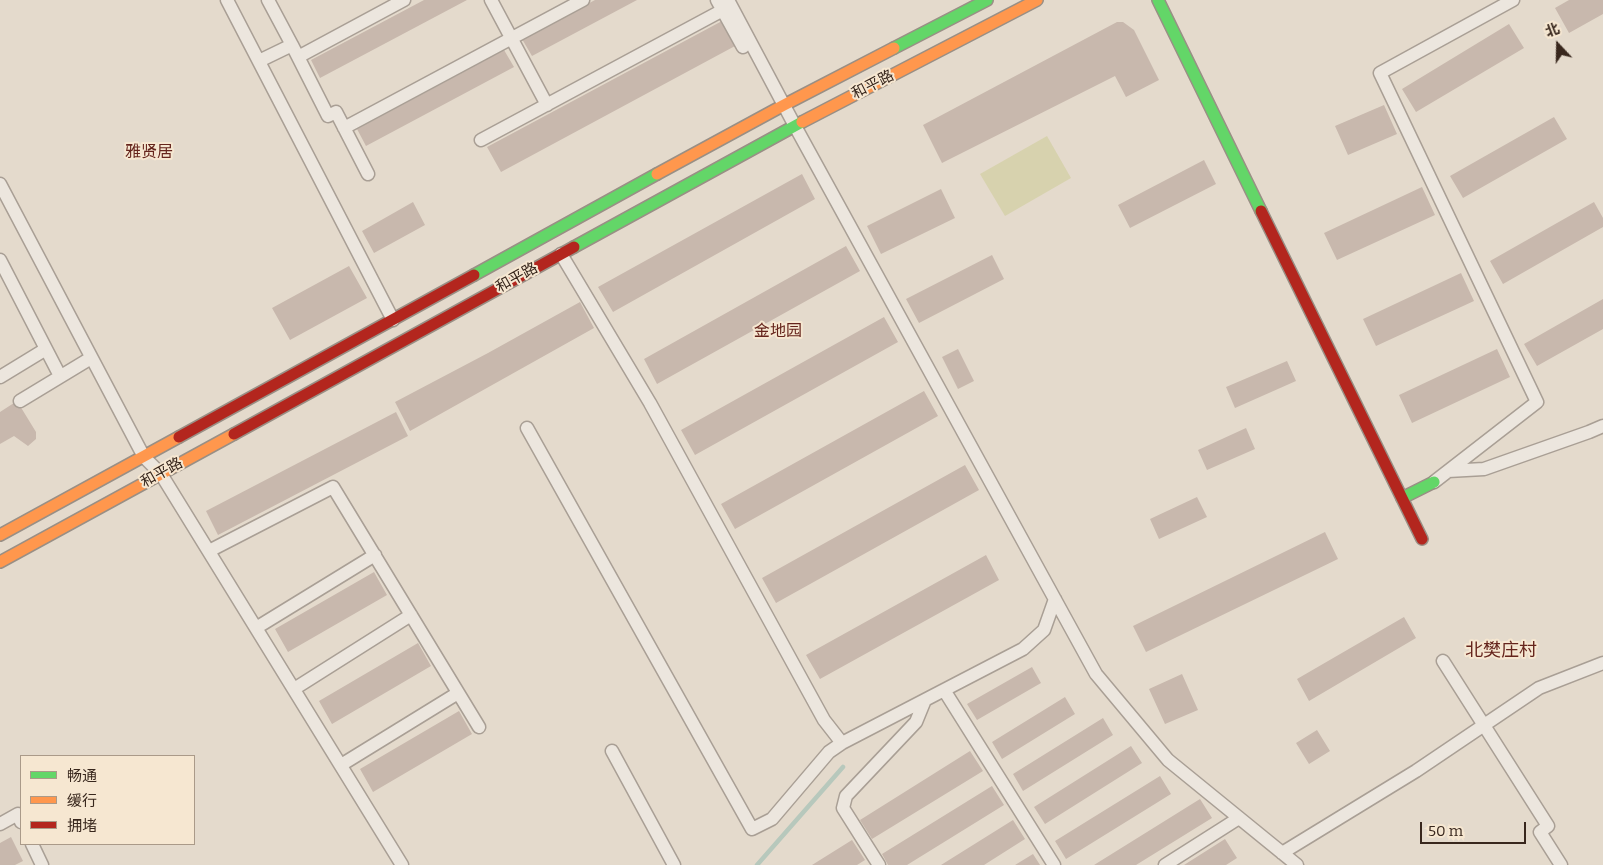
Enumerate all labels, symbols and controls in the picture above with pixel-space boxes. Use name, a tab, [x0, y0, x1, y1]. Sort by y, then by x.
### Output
north arrow	[1533, 20, 1583, 70]
text: 北	[1543, 20, 1562, 41]
street label: 和平路	[849, 67, 897, 103]
district label: 雅贤居	[125, 143, 173, 163]
street label: 和平路	[493, 259, 541, 297]
district label: 金地园	[754, 322, 802, 342]
street label: 和平路	[138, 454, 186, 492]
district label: 北樊庄村	[1465, 640, 1537, 662]
legend	[20, 755, 195, 845]
text: 畅通	[67, 767, 97, 785]
text: 缓行	[67, 792, 97, 810]
scale bar	[1423, 812, 1529, 844]
text: 拥堵	[67, 817, 97, 835]
text: 50 m	[1428, 822, 1463, 840]

